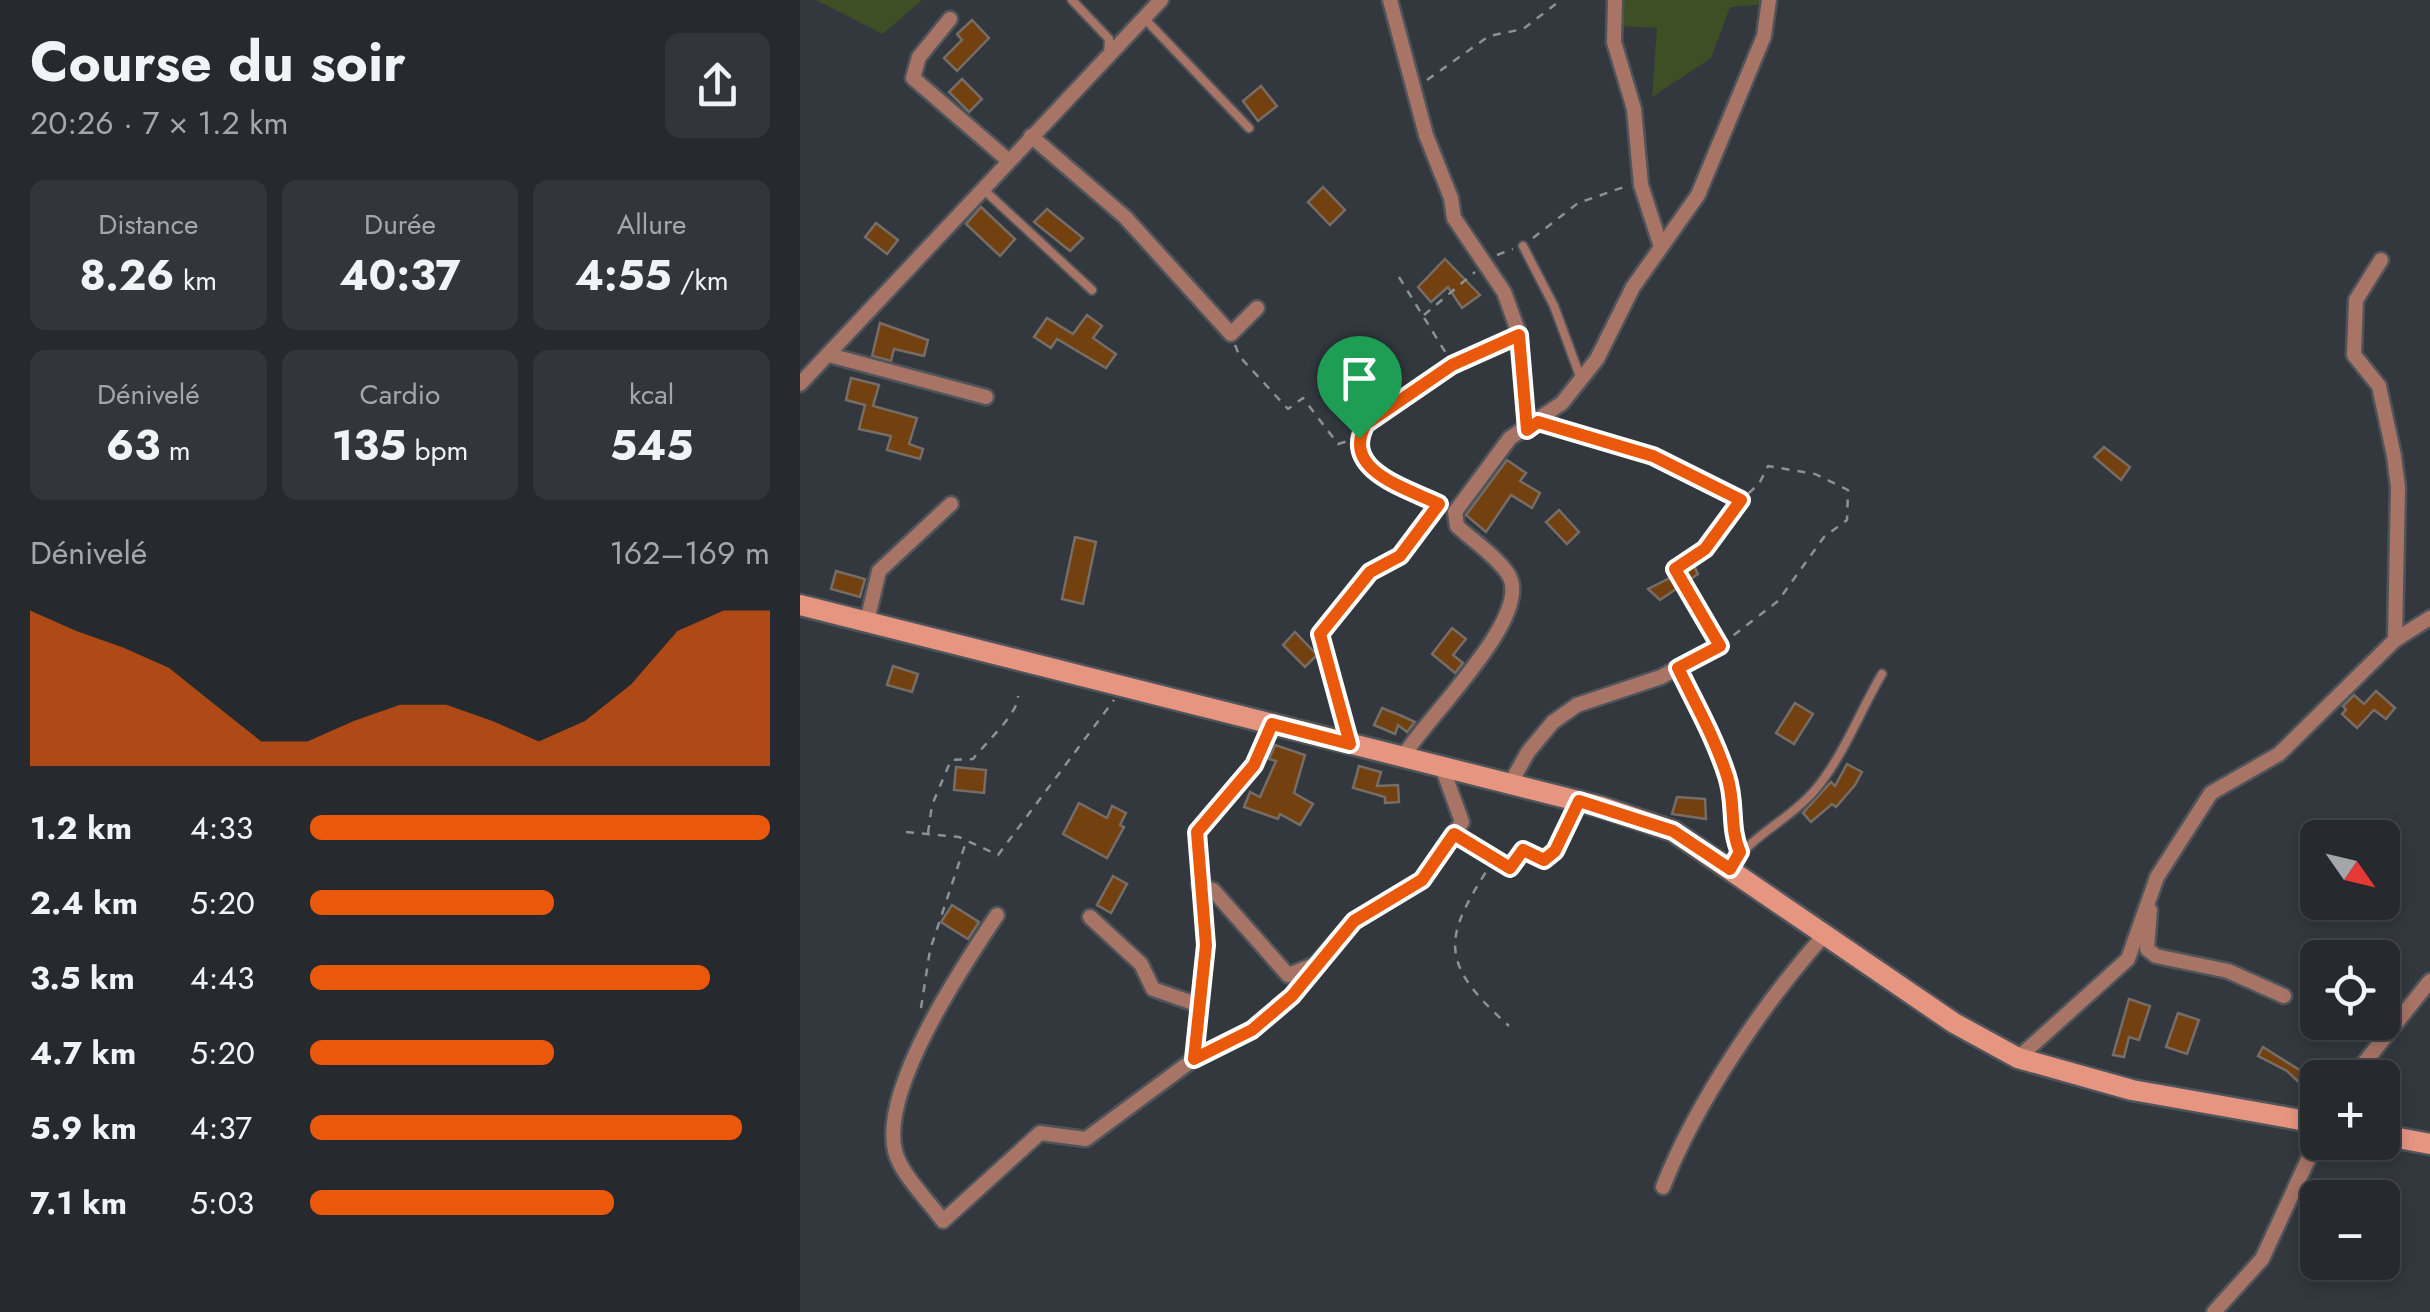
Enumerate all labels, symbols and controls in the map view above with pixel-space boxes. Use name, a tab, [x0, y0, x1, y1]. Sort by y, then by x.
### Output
text: Course du soir	[30, 22, 406, 102]
button: share	[665, 33, 770, 138]
text: 20:26 · 7 × 1.2 km	[30, 100, 288, 146]
text: Distance	[98, 204, 198, 245]
text: Durée	[364, 204, 436, 245]
text: Allure	[617, 204, 687, 245]
text: 8.26	[80, 245, 174, 306]
text: 40:37	[339, 245, 461, 306]
text: 4:55	[575, 245, 672, 306]
text: km	[174, 260, 217, 301]
text: /km	[672, 260, 729, 301]
pin	[1317, 336, 1402, 439]
icon: arrive	[1332, 351, 1387, 406]
text: Dénivelé	[97, 374, 200, 415]
text: Cardio	[360, 374, 440, 415]
text: kcal	[629, 374, 674, 415]
text: 63	[106, 415, 160, 476]
text: 135	[332, 415, 406, 476]
text: 545	[610, 415, 693, 476]
text: m	[160, 430, 191, 471]
text: bpm	[406, 430, 468, 471]
text: Dénivelé	[30, 530, 147, 576]
text: 162–169 m	[609, 530, 770, 576]
text: 1.2 km	[30, 805, 132, 851]
text: 4:33	[190, 805, 253, 851]
north arrow	[2300, 820, 2400, 920]
map controls	[2300, 820, 2400, 1280]
text: 2.4 km	[30, 880, 138, 926]
text: 5:20	[190, 880, 255, 926]
button: locate	[2300, 940, 2400, 1040]
text: 3.5 km	[30, 955, 135, 1001]
text: 4:43	[190, 955, 254, 1001]
text: 4.7 km	[30, 1030, 136, 1076]
text: 5:20	[190, 1030, 255, 1076]
button: +	[2300, 1060, 2400, 1160]
text: 5.9 km	[30, 1105, 137, 1151]
text: 4:37	[190, 1105, 252, 1151]
text: 7.1 km	[30, 1180, 127, 1226]
text: 5:03	[190, 1180, 254, 1226]
button: −	[2300, 1180, 2400, 1280]

